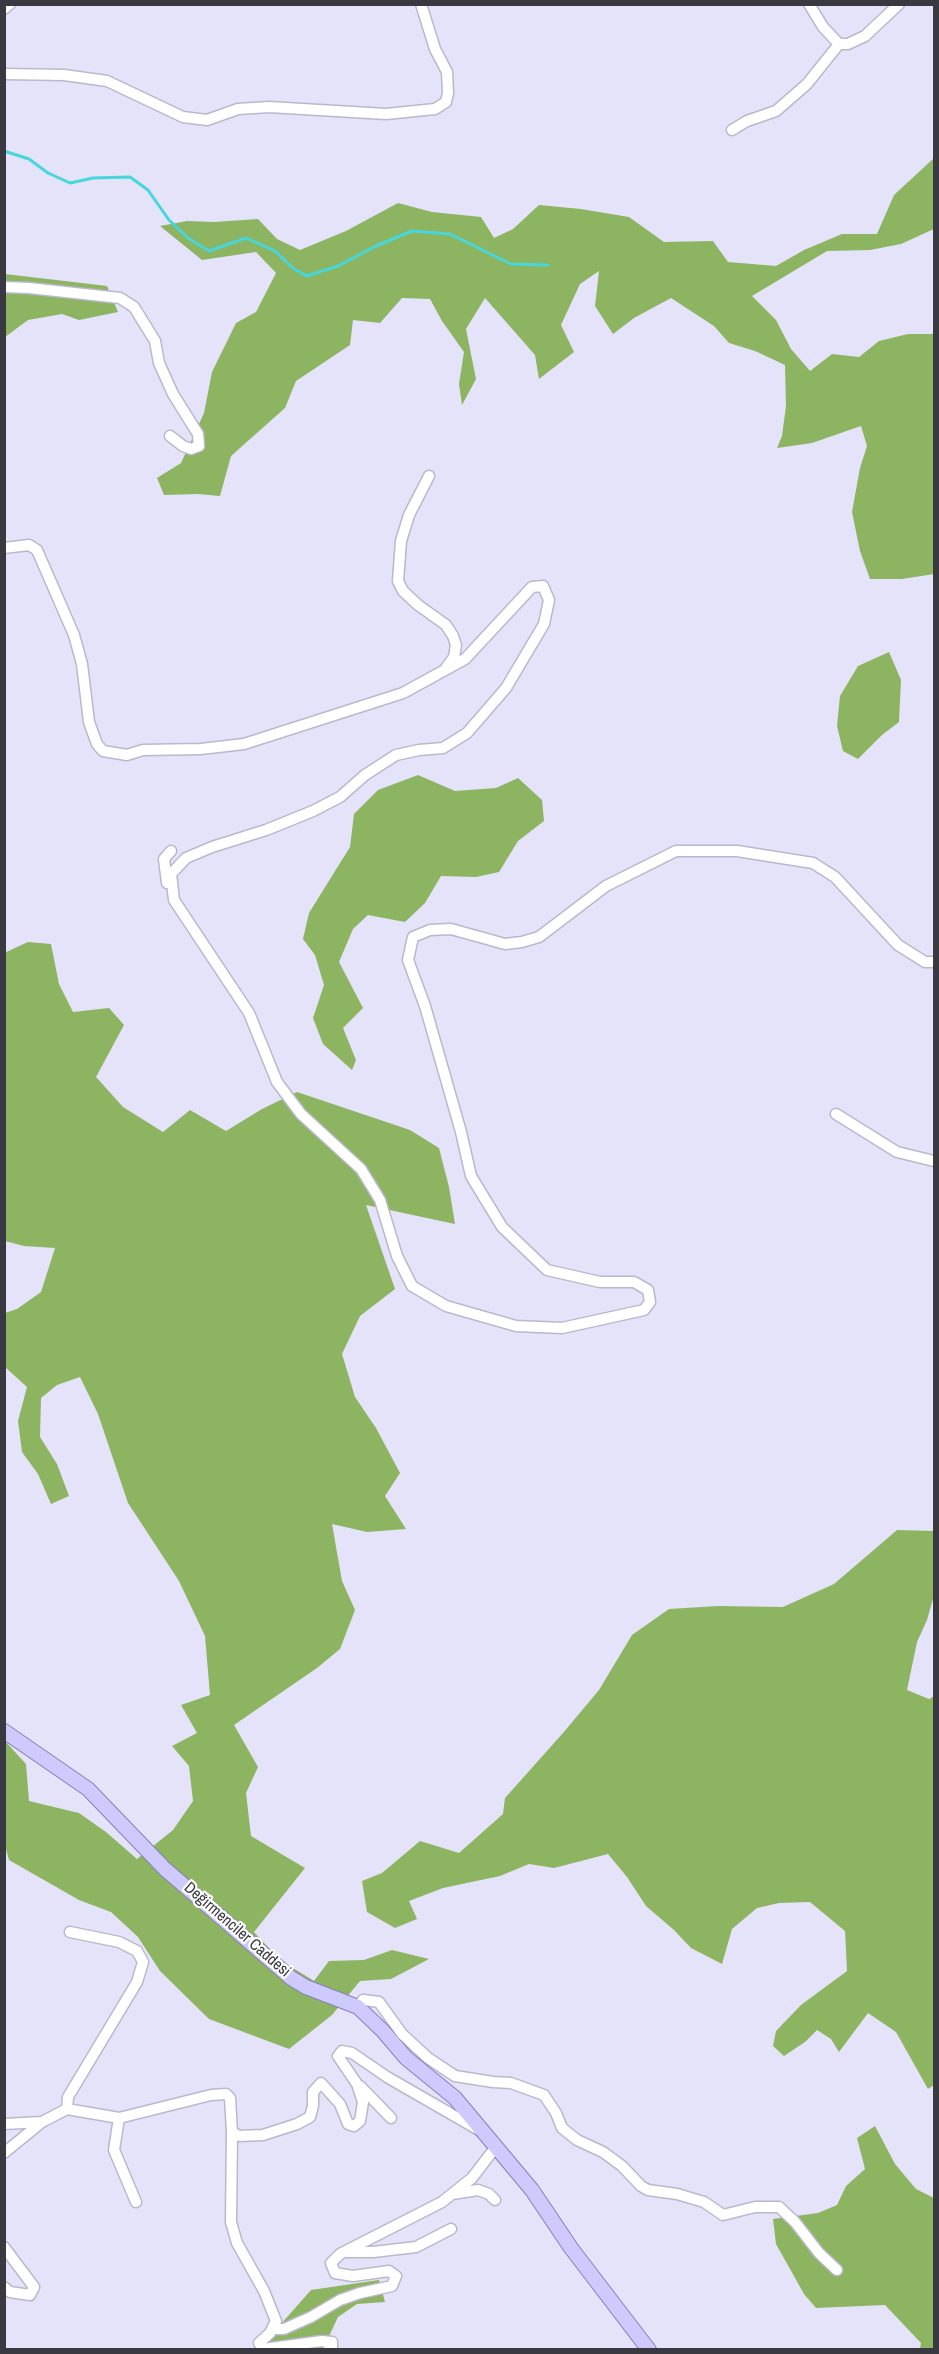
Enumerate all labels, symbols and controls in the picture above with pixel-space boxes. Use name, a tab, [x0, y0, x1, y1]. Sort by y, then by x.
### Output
street label: Değirmenciler Caddesi	[180, 1879, 294, 1981]

